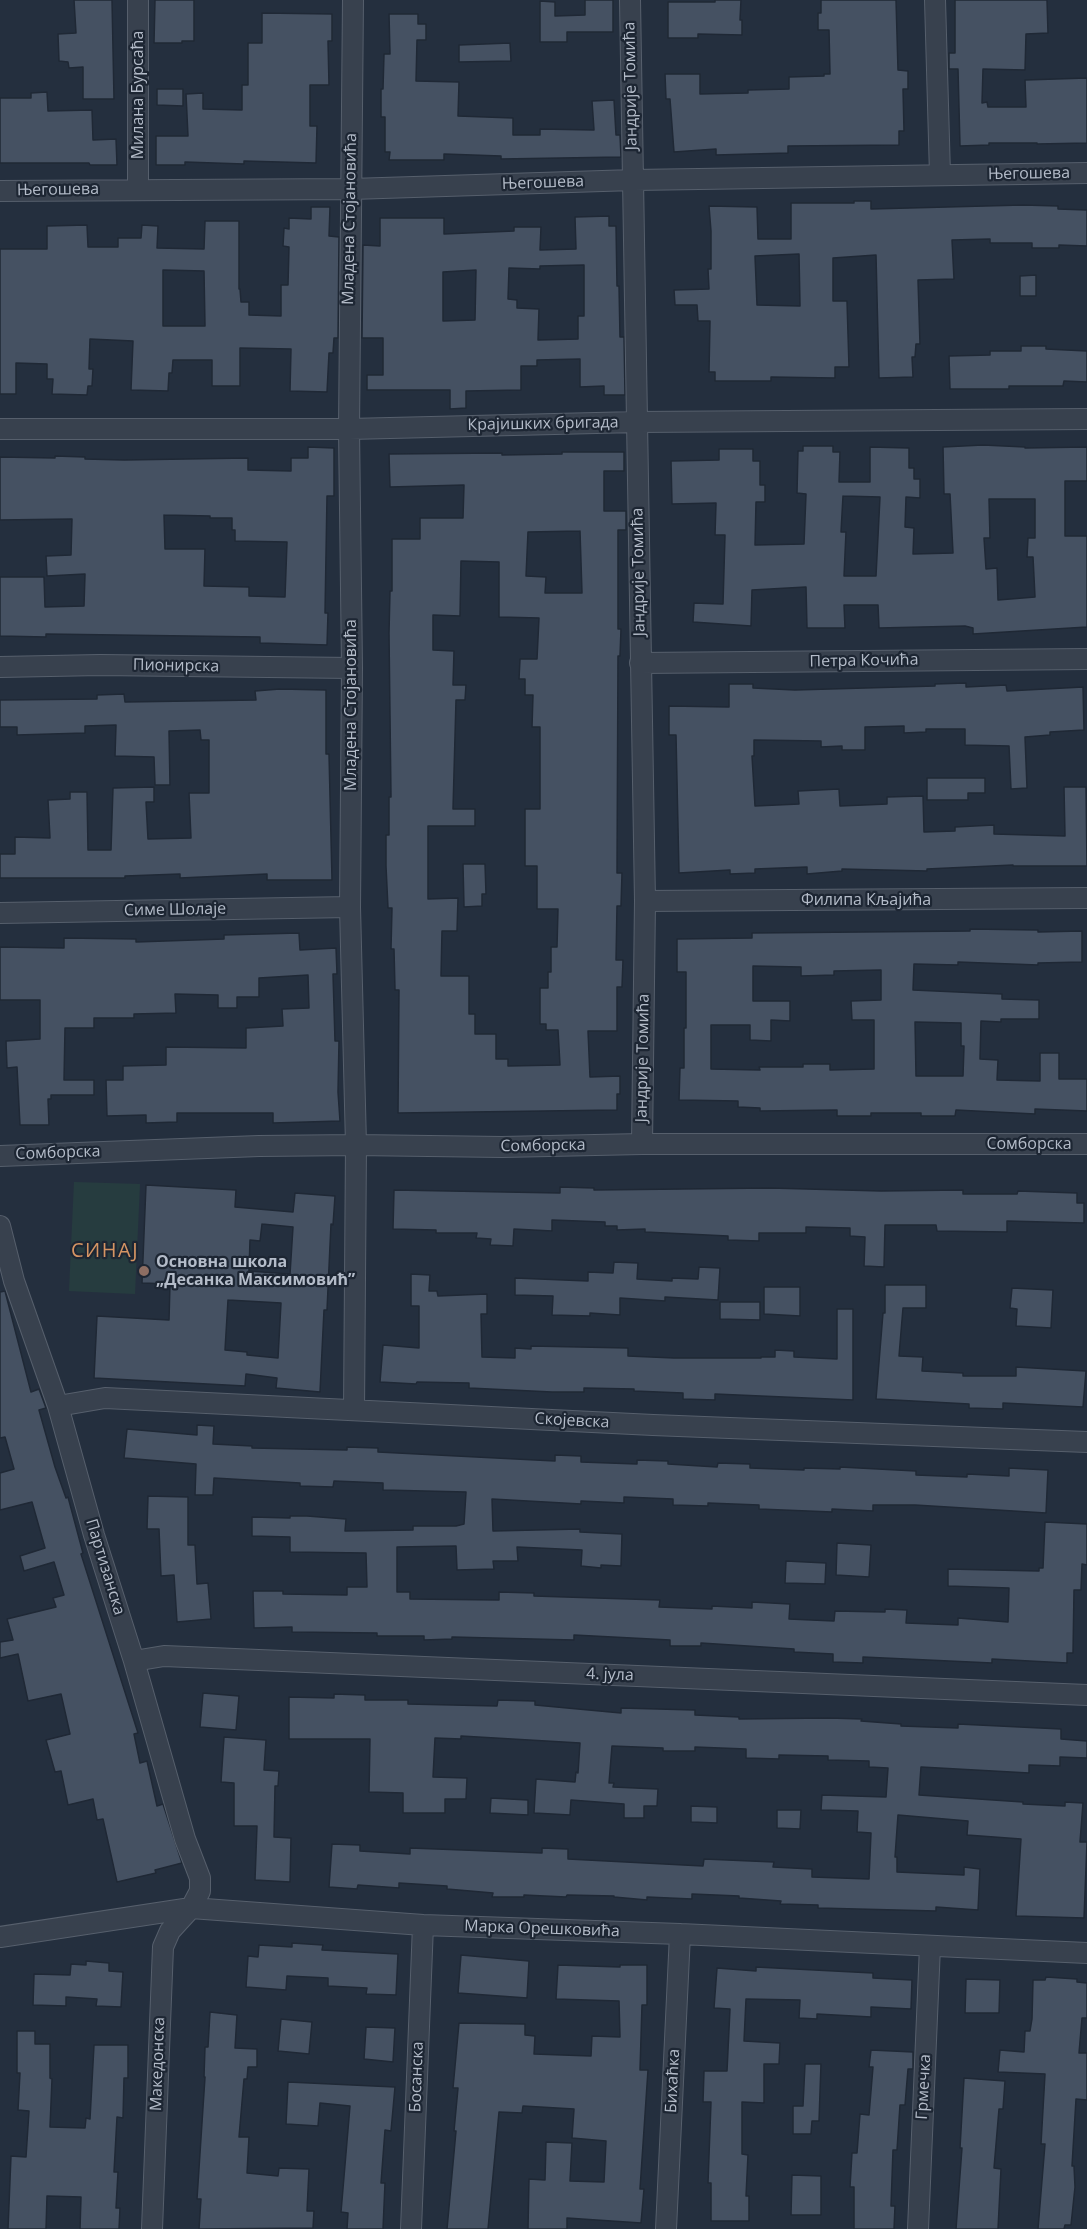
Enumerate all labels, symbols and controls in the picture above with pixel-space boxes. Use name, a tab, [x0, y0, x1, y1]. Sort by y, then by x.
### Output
street label: Јандрије Томића	[620, 21, 642, 151]
street label: Милана Бурсаћа	[128, 31, 148, 159]
street label: Младена Стојановића	[339, 133, 361, 305]
street label: Његошева	[988, 164, 1070, 184]
street label: Његошева	[502, 172, 584, 194]
street label: Његошева	[17, 180, 99, 200]
street label: Крајишких бригада	[467, 413, 619, 435]
street label: Јандрије Томића	[628, 507, 650, 637]
street label: Младена Стојановића	[341, 619, 361, 791]
street label: Петра Кочића	[809, 650, 919, 672]
street label: Пионирска	[133, 656, 219, 676]
street label: Филипа Кљајића	[801, 890, 931, 910]
street label: Симе Шолаје	[124, 900, 226, 920]
street label: Јандрије Томића	[632, 993, 654, 1123]
street label: Сомборска	[986, 1134, 1072, 1154]
street label: Сомборска	[500, 1136, 586, 1156]
street label: Сомборска	[15, 1142, 101, 1164]
district label: СИНАЈ	[71, 1239, 139, 1263]
place label: Основна школа „Десанка Максимовић”	[156, 1252, 355, 1290]
marker: Основна школа „Десанка Максимовић”	[137, 1264, 151, 1278]
street label: Скојевска	[534, 1409, 610, 1433]
street label: Партизанска	[81, 1517, 129, 1617]
street label: 4. јула	[586, 1665, 634, 1685]
street label: Марка Орешковића	[464, 1917, 620, 1941]
street label: Македонска	[147, 2017, 169, 2111]
street label: Босанска	[406, 2041, 428, 2113]
street label: Бихаћка	[662, 2048, 684, 2114]
street label: Грмечка	[913, 2054, 935, 2120]

